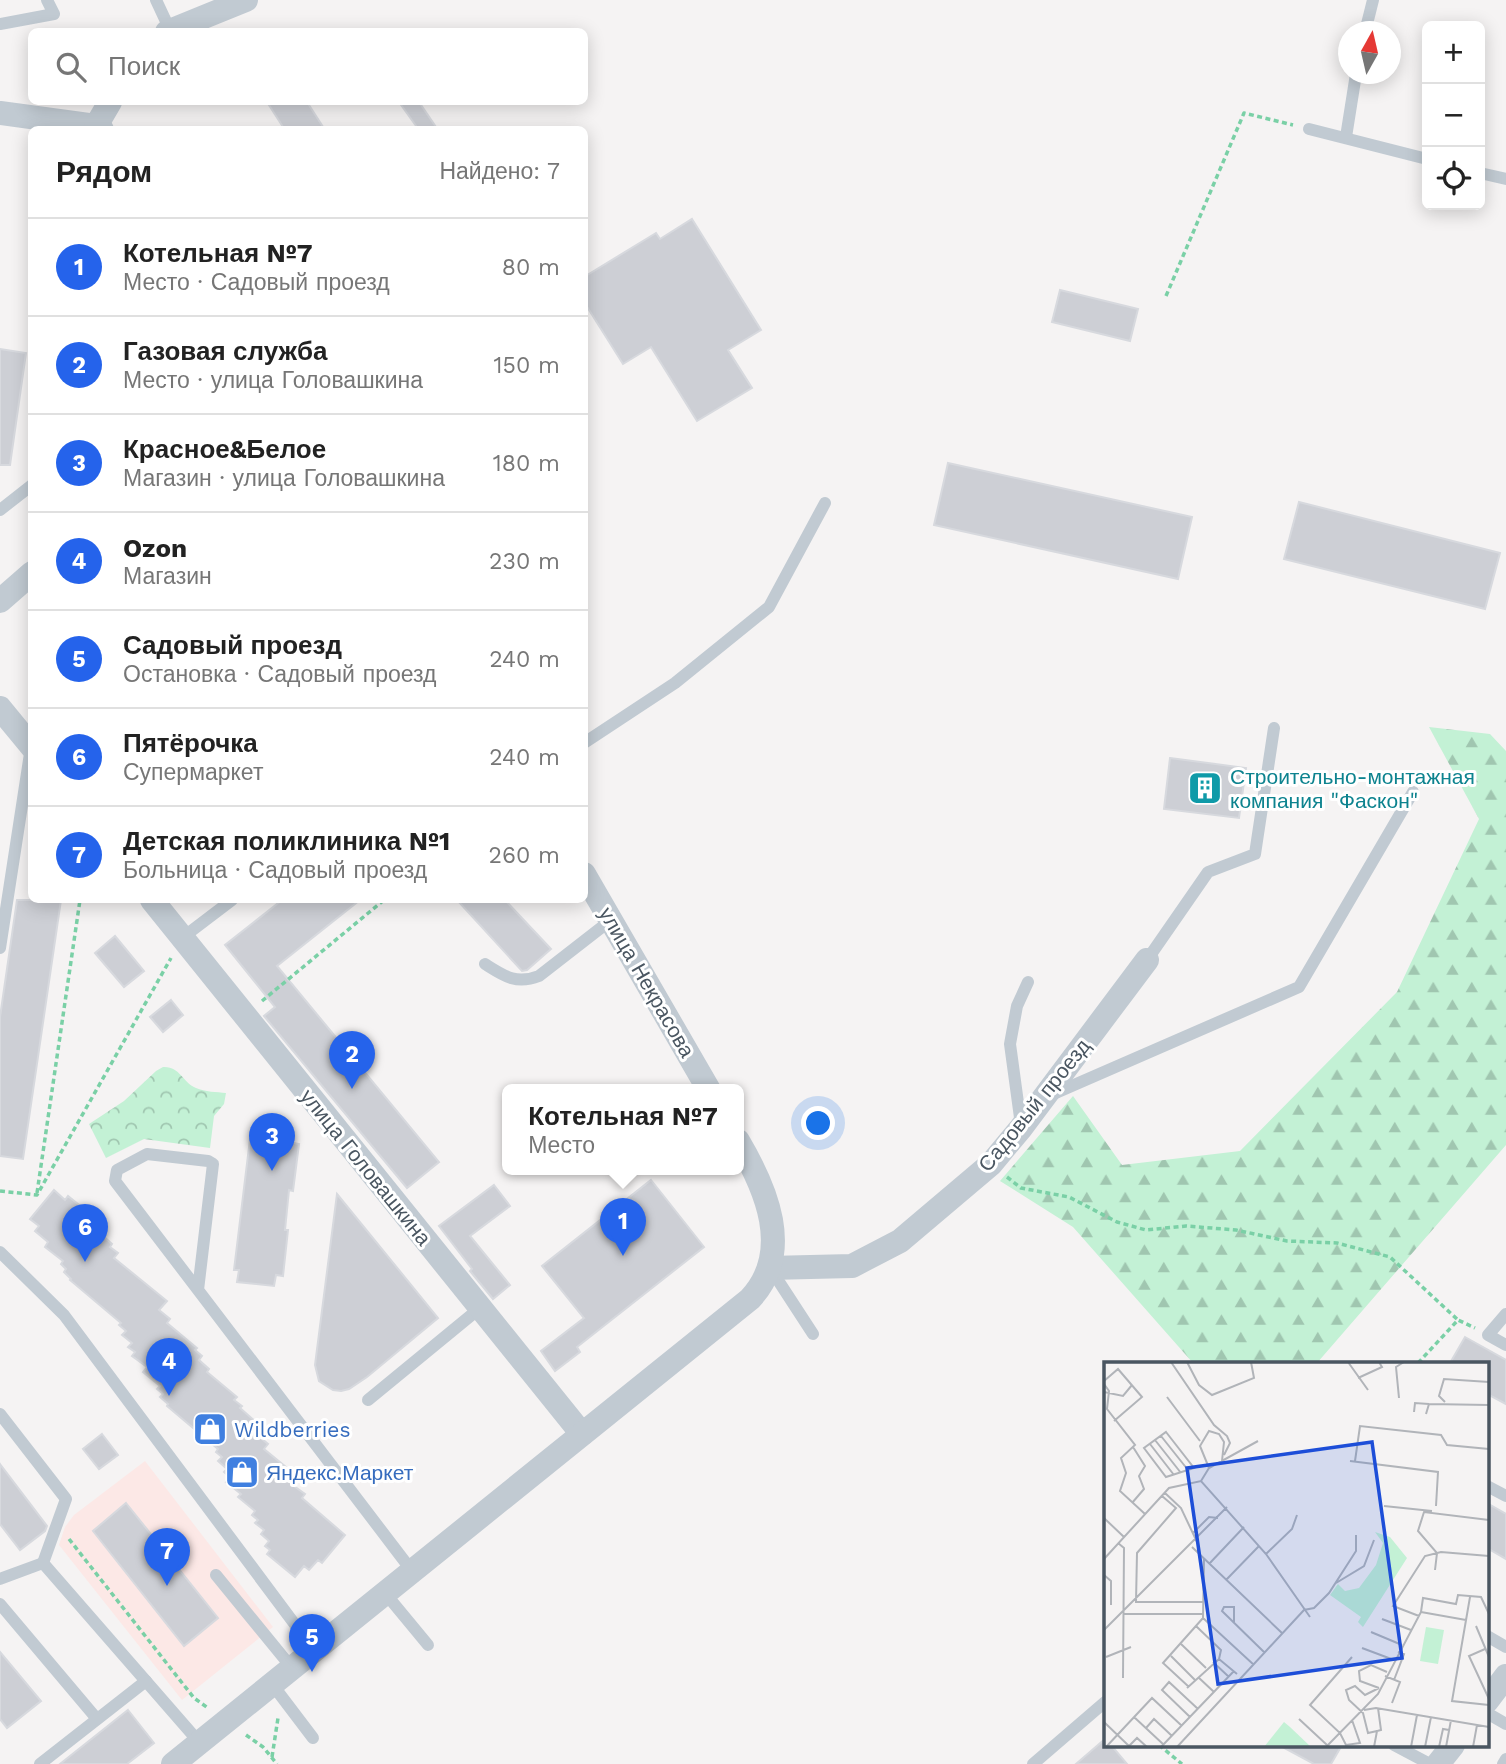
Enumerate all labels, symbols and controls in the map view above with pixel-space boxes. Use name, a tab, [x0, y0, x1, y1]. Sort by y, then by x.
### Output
north arrow	[1338, 21, 1401, 84]
map controls	[1422, 21, 1485, 210]
button: +	[1422, 21, 1485, 84]
search box	[28, 28, 588, 105]
icon: search	[52, 48, 90, 86]
text: Поиск	[108, 51, 180, 81]
button: −	[1422, 84, 1485, 147]
button: locate	[1422, 147, 1485, 210]
text: Рядом	[56, 154, 152, 189]
text: Найдено: 7	[439, 158, 560, 185]
text: Котельная №7	[123, 238, 313, 268]
text: 1	[74, 254, 84, 281]
text: 80 m	[502, 254, 560, 281]
text: Место · Садовый проезд	[123, 269, 390, 296]
text: Газовая служба	[123, 336, 327, 366]
text: 2	[72, 352, 86, 379]
text: 150 m	[494, 352, 560, 379]
text: Место · улица Головашкина	[123, 367, 423, 394]
text: Красное&Белое	[123, 434, 326, 464]
text: 3	[72, 450, 86, 477]
text: 180 m	[493, 450, 560, 477]
text: Магазин · улица Головашкина	[123, 465, 445, 492]
text: Ozon	[123, 533, 187, 563]
text: 4	[72, 548, 86, 575]
text: 230 m	[489, 548, 560, 575]
text: Магазин	[123, 563, 212, 590]
text: Садовый проезд	[123, 630, 342, 660]
text: 5	[72, 646, 86, 673]
text: 240 m	[489, 646, 560, 673]
text: Остановка · Садовый проезд	[123, 661, 437, 688]
text: Пятёрочка	[123, 728, 258, 758]
text: 6	[72, 744, 86, 771]
text: 240 m	[489, 744, 560, 771]
text: Супермаркет	[123, 759, 263, 786]
place label: Строительно-монтажная компания "Фаскон"	[1230, 764, 1475, 813]
building icon: Строительно-монтажная компания "Фаскон"	[1186, 769, 1224, 807]
text: Детская поликлиника №1	[123, 826, 450, 856]
text: 7	[72, 842, 86, 869]
text: 260 m	[489, 842, 560, 869]
text: Больница · Садовый проезд	[123, 857, 427, 884]
street label: улица Некрасова	[594, 902, 700, 1062]
pin: 2	[329, 1031, 375, 1089]
street label: Садовый проезд	[973, 1034, 1095, 1176]
street label: улица Головашкина	[295, 1084, 437, 1250]
popup	[502, 1084, 744, 1175]
text: Котельная №7	[528, 1101, 718, 1131]
your location	[801, 1106, 835, 1140]
pin: 3	[249, 1113, 295, 1171]
text: Место	[528, 1132, 595, 1159]
pin: 1	[600, 1198, 646, 1256]
pin: 6	[62, 1204, 108, 1262]
pin: 4	[146, 1338, 192, 1396]
inset map	[1104, 1362, 1488, 1746]
shop icon: Wildberries	[191, 1410, 229, 1448]
place label: Wildberries	[234, 1417, 351, 1442]
shop icon: Яндекс.Маркет	[223, 1453, 261, 1491]
place label: Яндекс.Маркет	[266, 1460, 414, 1485]
pin: 7	[144, 1528, 190, 1586]
pin: 5	[289, 1614, 335, 1672]

